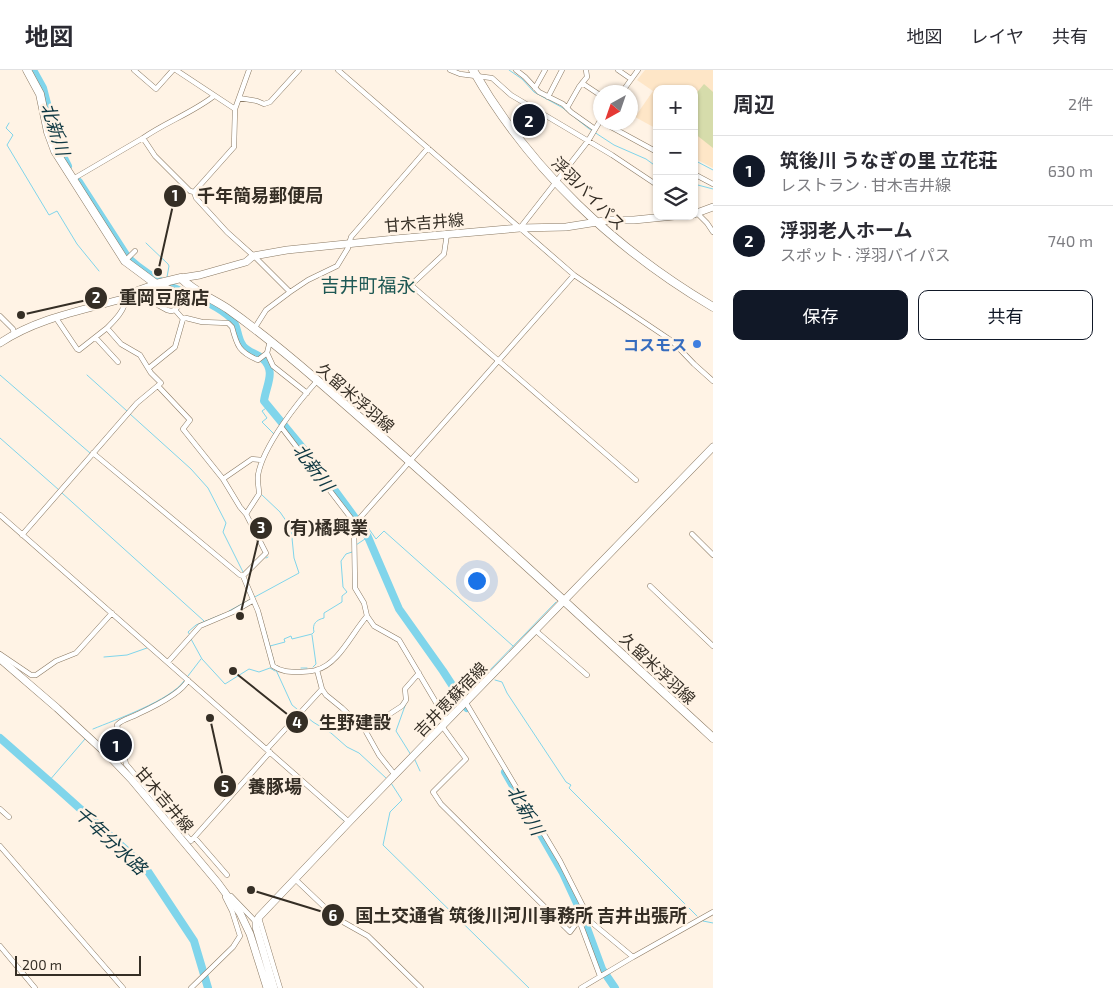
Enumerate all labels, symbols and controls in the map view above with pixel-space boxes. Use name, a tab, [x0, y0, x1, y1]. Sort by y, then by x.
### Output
text: 地図	[25, 21, 73, 50]
text: 地図	[907, 25, 943, 47]
text: レイヤ	[971, 25, 1024, 47]
text: 共有	[1052, 25, 1088, 47]
north arrow	[593, 85, 638, 130]
map controls	[653, 85, 698, 220]
button: +	[653, 85, 698, 130]
text: 周辺	[733, 91, 775, 116]
text: 2件	[1068, 94, 1093, 113]
water label: 北新川	[37, 100, 75, 160]
pin: 2	[513, 101, 545, 139]
button: −	[653, 130, 698, 175]
text: 筑後川 うなぎの里 立花荘	[780, 148, 997, 171]
street label: 浮羽バイパス	[548, 152, 630, 234]
text: 1	[746, 161, 752, 180]
text: 630 m	[1048, 161, 1093, 180]
button: layers	[653, 175, 698, 220]
text: レストラン · 甘木吉井線	[780, 175, 951, 194]
callout: 千年簡易郵便局	[162, 179, 333, 212]
text: 千年簡易郵便局	[197, 184, 323, 206]
text: 1	[172, 186, 178, 204]
street label: 甘木吉井線	[383, 209, 465, 235]
text: 浮羽老人ホーム	[780, 218, 912, 241]
text: 2	[744, 231, 754, 250]
text: 740 m	[1048, 231, 1093, 250]
text: スポット · 浮羽バイパス	[780, 245, 951, 264]
district label: 吉井町福永	[320, 273, 416, 296]
callout: 重岡豆腐店	[84, 282, 219, 315]
text: 重岡豆腐店	[119, 286, 209, 308]
text: 2	[92, 288, 101, 306]
button: 保存	[733, 290, 908, 340]
button: 共有	[918, 290, 1093, 340]
place label: コスモス	[623, 335, 687, 354]
marker: コスモス	[691, 338, 703, 350]
street label: 久留米浮羽線	[314, 358, 398, 436]
water label: 北新川	[289, 439, 340, 497]
callout: (有)橘興業	[248, 511, 379, 544]
text: (有)橘興業	[283, 516, 369, 538]
text: 3	[257, 518, 265, 536]
your location	[464, 568, 490, 594]
street label: 久留米浮羽線	[616, 628, 700, 708]
street label: 吉井恵蘇宿線	[410, 658, 490, 740]
callout: 生野建設	[284, 706, 401, 739]
text: 生野建設	[319, 711, 391, 733]
text: 4	[292, 713, 302, 731]
pin: 1	[100, 726, 132, 764]
street label: 甘木吉井線	[132, 762, 198, 836]
callout: 養豚場	[213, 770, 312, 803]
text: 養豚場	[248, 775, 302, 797]
text: 5	[221, 777, 229, 795]
water label: 北新川	[503, 781, 550, 841]
water label: 千年分水路	[71, 801, 153, 880]
callout: 国土交通省 筑後川河川事務所 吉井出張所	[320, 899, 697, 932]
text: 国土交通省 筑後川河川事務所 吉井出張所	[355, 904, 687, 926]
text: 6	[329, 906, 338, 924]
scale bar	[15, 953, 141, 976]
text: 200 m	[22, 956, 62, 973]

